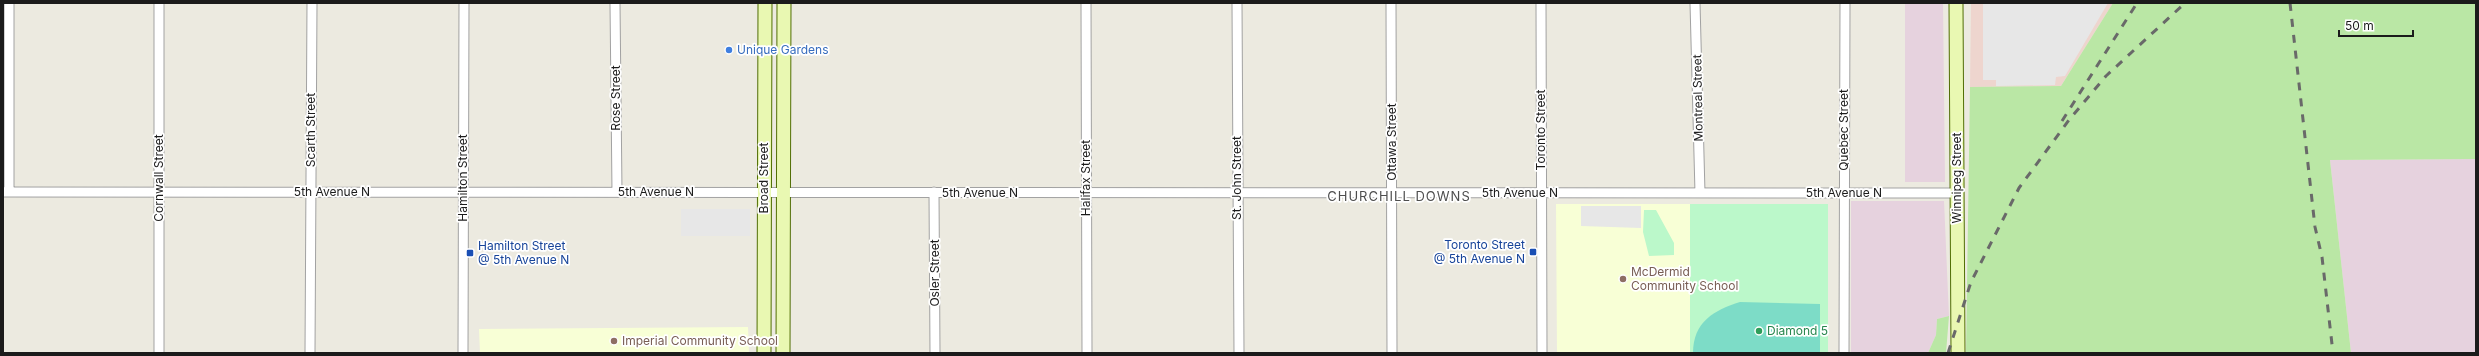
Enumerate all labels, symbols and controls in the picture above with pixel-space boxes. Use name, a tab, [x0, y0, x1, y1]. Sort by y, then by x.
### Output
scale bar	[2339, 12, 2413, 38]
text: 50 m	[2345, 18, 2374, 33]
place label: Unique Gardens	[737, 42, 829, 57]
marker: Unique Gardens	[724, 45, 734, 55]
street label: Montreal Street	[1689, 54, 1706, 142]
street label: Rose Street	[608, 65, 623, 131]
street label: Quebec Street	[1836, 89, 1851, 171]
street label: Toronto Street	[1533, 90, 1548, 170]
street label: Scarth Street	[303, 93, 318, 167]
street label: Ottawa Street	[1384, 103, 1399, 181]
street label: Winnipeg Street	[1949, 133, 1964, 223]
street label: Cornwall Street	[151, 134, 166, 222]
street label: Hamilton Street	[455, 134, 470, 222]
street label: St. John Street	[1229, 136, 1244, 220]
street label: Halifax Street	[1078, 140, 1093, 216]
street label: Broad Street	[756, 143, 771, 213]
street label: 5th Avenue N	[294, 184, 370, 199]
street label: 5th Avenue N	[618, 184, 694, 199]
street label: 5th Avenue N	[942, 185, 1018, 200]
street label: 5th Avenue N	[1482, 185, 1558, 200]
street label: 5th Avenue N	[1806, 185, 1882, 200]
district label: CHURCHILL DOWNS	[1327, 188, 1471, 204]
place label: Toronto Street @ 5th Avenue N	[1434, 237, 1525, 266]
place label: Hamilton Street @ 5th Avenue N	[478, 238, 569, 267]
street label: Osler Street	[927, 239, 942, 307]
marker: Toronto Street @ 5th Avenue N	[1528, 247, 1538, 257]
marker: Hamilton Street @ 5th Avenue N	[465, 248, 475, 258]
place label: McDermid Community School	[1631, 264, 1738, 293]
marker: McDermid Community School	[1618, 274, 1628, 284]
place label: Diamond 5	[1767, 323, 1828, 338]
marker: Diamond 5	[1754, 326, 1764, 336]
place label: Imperial Community School	[622, 333, 778, 348]
marker: Imperial Community School	[609, 336, 619, 346]

